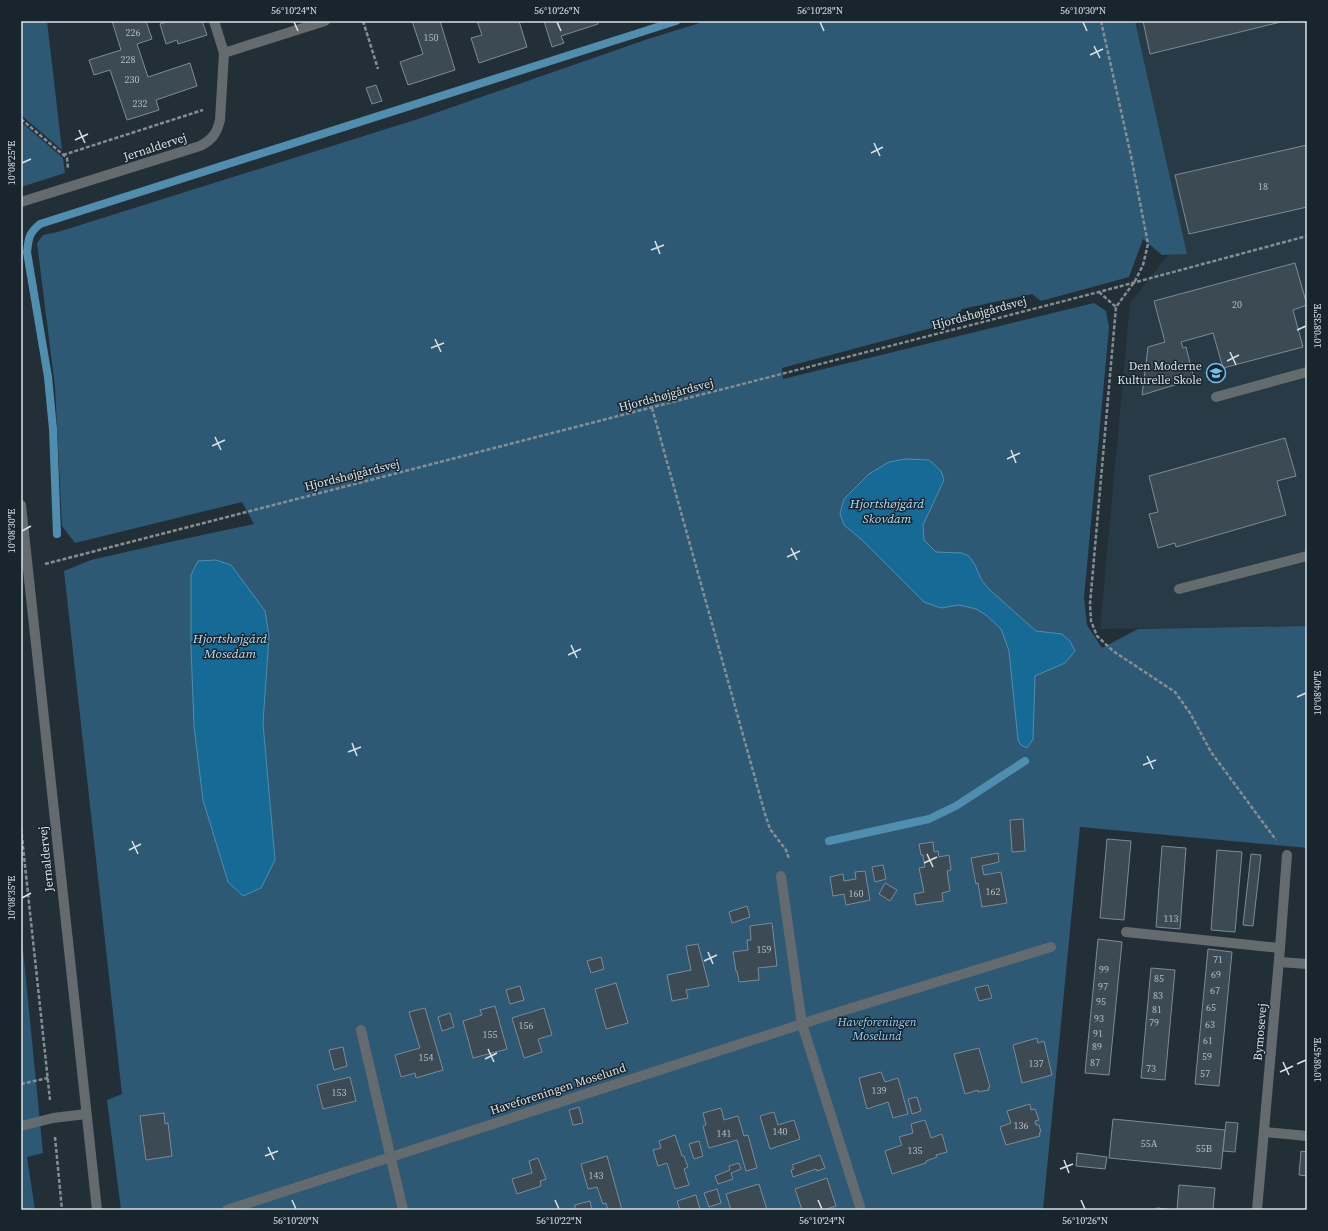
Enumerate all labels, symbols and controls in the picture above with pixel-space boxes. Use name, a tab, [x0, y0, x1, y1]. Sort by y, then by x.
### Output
text: 56°10'24"N	[271, 4, 317, 17]
text: 56°10'26"N	[534, 4, 580, 17]
text: 56°10'28"N	[797, 4, 843, 17]
text: 56°10'30"N	[1060, 4, 1106, 17]
house number: 226	[126, 26, 141, 39]
house number: 150	[424, 31, 439, 44]
house number: 228	[121, 53, 136, 66]
house number: 230	[125, 73, 140, 86]
house number: 232	[133, 97, 148, 110]
street label: Jernaldervej	[120, 129, 189, 165]
text: 10°08'25"E	[5, 141, 18, 185]
house number: 18	[1258, 180, 1268, 193]
street label: Hjordshøjgårdsvej	[930, 293, 1028, 333]
house number: 20	[1232, 298, 1242, 311]
text: 10°08'35"E	[1311, 304, 1324, 348]
place label: Den Moderne Kulturelle Skole	[1117, 358, 1202, 388]
school or university icon: Den Moderne Kulturelle Skole	[1205, 362, 1227, 384]
street label: Hjordshøjgårdsvej	[617, 375, 715, 415]
street label: Hjordshøjgårdsvej	[303, 455, 401, 495]
water label: Hjortshøjgård Skovdam	[849, 495, 924, 527]
text: 10°08'30"E	[5, 509, 18, 553]
water label: Hjortshøjgård Mosedam	[192, 630, 267, 662]
text: 10°08'40"E	[1311, 671, 1324, 715]
street label: Jernaldervej	[35, 825, 57, 894]
text: 10°08'35"E	[5, 876, 18, 920]
house number: 162	[986, 885, 1001, 898]
house number: 160	[849, 887, 864, 900]
house number: 113	[1164, 912, 1179, 925]
house number: 159	[757, 943, 772, 956]
house number: 71	[1213, 953, 1223, 966]
house number: 99	[1099, 963, 1109, 976]
house number: 69	[1211, 968, 1221, 981]
house number: 85	[1154, 972, 1164, 985]
house number: 97	[1098, 980, 1108, 993]
house number: 67	[1210, 984, 1220, 997]
house number: 83	[1153, 989, 1163, 1002]
house number: 95	[1096, 995, 1106, 1008]
house number: 65	[1206, 1001, 1216, 1014]
house number: 81	[1152, 1003, 1162, 1016]
street label: Bymosevej	[1250, 1003, 1270, 1061]
house number: 93	[1094, 1012, 1104, 1025]
park label: Haveforeningen Moselund	[837, 1014, 917, 1044]
house number: 79	[1149, 1016, 1159, 1029]
house number: 63	[1205, 1018, 1215, 1031]
house number: 156	[519, 1019, 534, 1032]
house number: 91	[1093, 1027, 1103, 1040]
house number: 155	[483, 1028, 498, 1041]
house number: 61	[1203, 1034, 1213, 1047]
text: 10°08'45"E	[1311, 1038, 1324, 1082]
house number: 89	[1092, 1040, 1102, 1053]
house number: 59	[1202, 1050, 1212, 1063]
house number: 154	[419, 1051, 434, 1064]
house number: 87	[1090, 1056, 1100, 1069]
house number: 137	[1029, 1057, 1044, 1070]
street label: Haveforeningen Moselund	[488, 1059, 628, 1119]
house number: 73	[1146, 1062, 1156, 1075]
house number: 57	[1200, 1067, 1210, 1080]
house number: 139	[872, 1084, 887, 1097]
house number: 153	[332, 1086, 347, 1099]
house number: 136	[1014, 1119, 1029, 1132]
house number: 140	[773, 1125, 788, 1138]
house number: 141	[717, 1127, 732, 1140]
house number: 55A	[1141, 1137, 1158, 1150]
house number: 55B	[1196, 1142, 1212, 1155]
house number: 135	[908, 1144, 923, 1157]
house number: 143	[589, 1169, 604, 1182]
text: 56°10'20"N	[273, 1214, 319, 1227]
text: 56°10'22"N	[536, 1214, 582, 1227]
text: 56°10'24"N	[799, 1214, 845, 1227]
text: 56°10'26"N	[1062, 1214, 1108, 1227]

